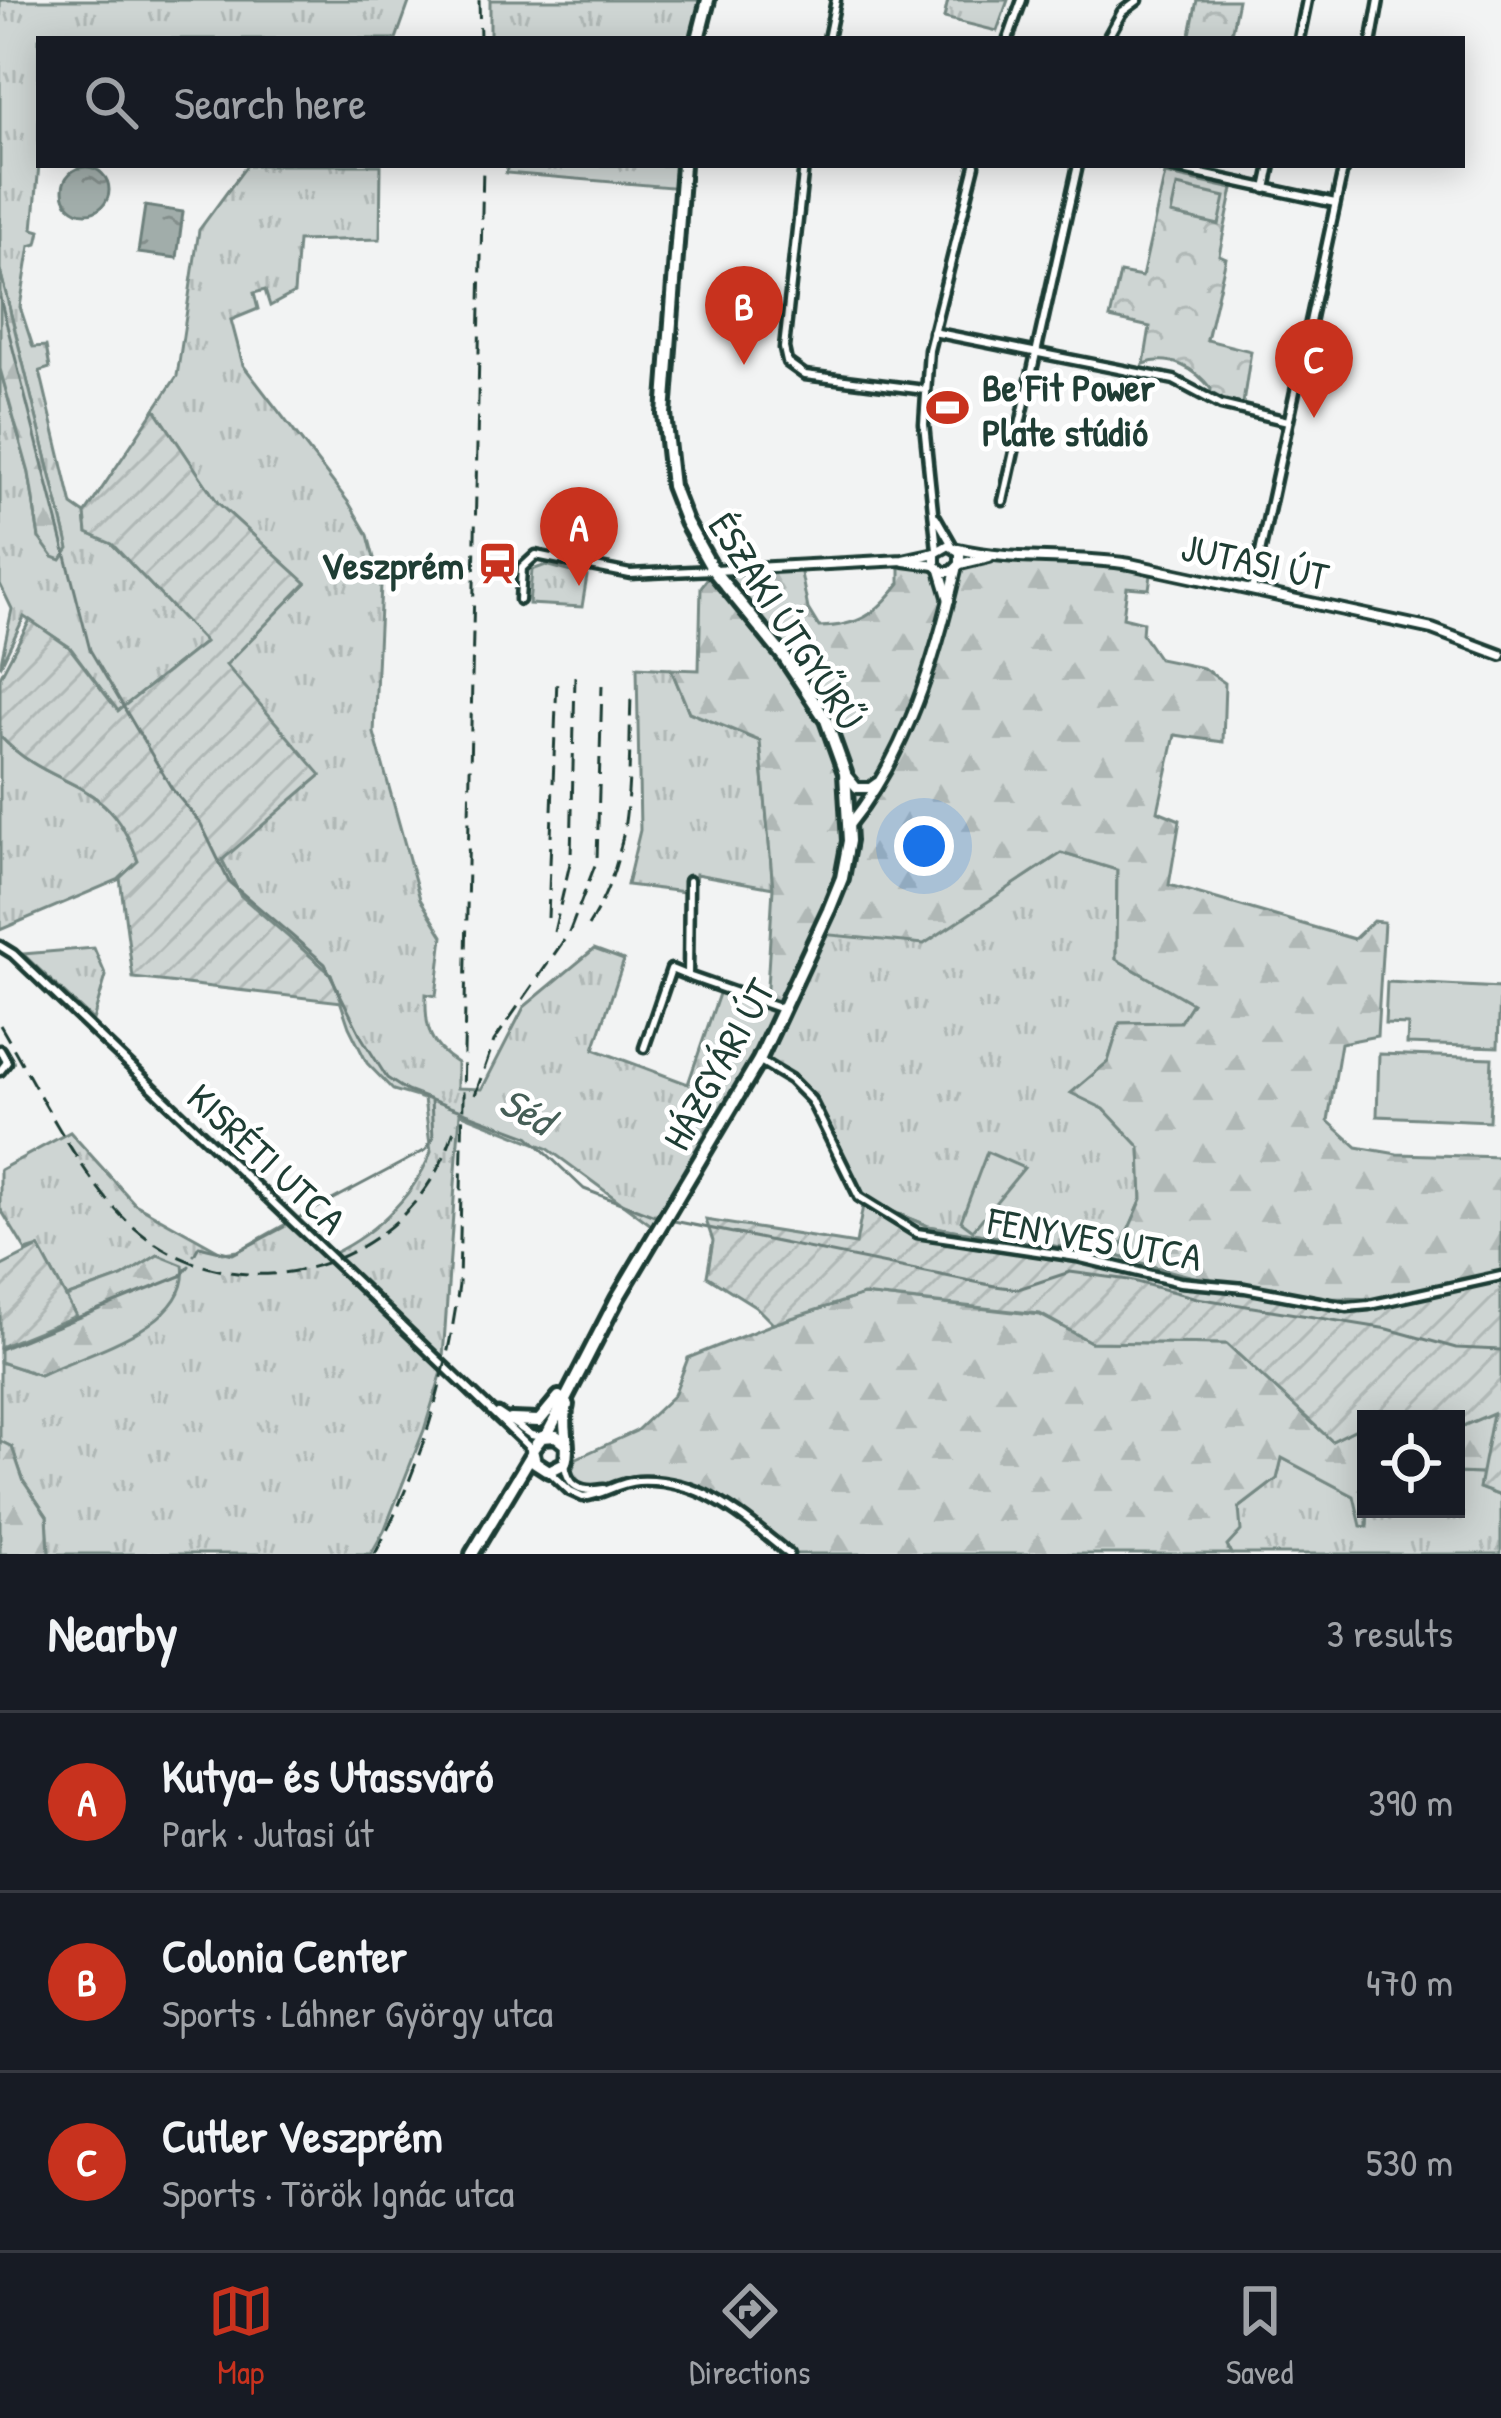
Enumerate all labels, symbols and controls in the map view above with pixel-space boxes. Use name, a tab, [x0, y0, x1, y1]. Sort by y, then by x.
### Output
search box	[36, 36, 1465, 168]
icon: search	[78, 69, 144, 135]
text: Search here	[174, 72, 366, 133]
pin: B	[705, 266, 783, 365]
pin: C	[1275, 319, 1353, 418]
place label: Be Fit Power Plate stúdió	[982, 360, 1156, 458]
sports icon: Be Fit Power Plate stúdió	[925, 385, 971, 431]
pin: A	[540, 487, 618, 586]
street label: ÉSZAKI ÚTGYŰRŰ	[697, 502, 877, 740]
street label: JUTASI ÚT	[1177, 520, 1334, 603]
place label: Veszprém	[321, 538, 464, 592]
station icon: Veszprém	[475, 541, 521, 587]
your location	[894, 816, 954, 876]
street label: HÁZGYÁRI ÚT	[649, 968, 787, 1159]
street label: KISRÉTI UTCA	[176, 1071, 358, 1245]
water label: Séd	[490, 1072, 569, 1150]
street label: FENYVES UTCA	[983, 1193, 1206, 1283]
map controls	[1357, 1410, 1465, 1518]
button: locate	[1357, 1410, 1465, 1518]
text: Nearby	[48, 1598, 178, 1667]
text: 3 results	[1327, 1606, 1453, 1659]
text: Kutya- és Utassváró	[162, 1745, 493, 1806]
text: A	[77, 1775, 97, 1828]
text: 390 m	[1368, 1775, 1453, 1828]
text: Park · Jutasi út	[162, 1806, 373, 1859]
text: Colonia Center	[162, 1925, 407, 1986]
text: B	[77, 1955, 97, 2008]
text: 470 m	[1366, 1955, 1453, 2008]
text: Sports · Láhner György utca	[162, 1986, 553, 2039]
text: Cutler Veszprém	[162, 2105, 443, 2166]
text: C	[76, 2135, 98, 2188]
text: 530 m	[1366, 2135, 1453, 2188]
text: Sports · Török Ignác utca	[162, 2166, 514, 2219]
tab: Map	[208, 2278, 274, 2394]
tab: Directions	[689, 2278, 811, 2394]
tab: Saved	[1226, 2278, 1293, 2394]

